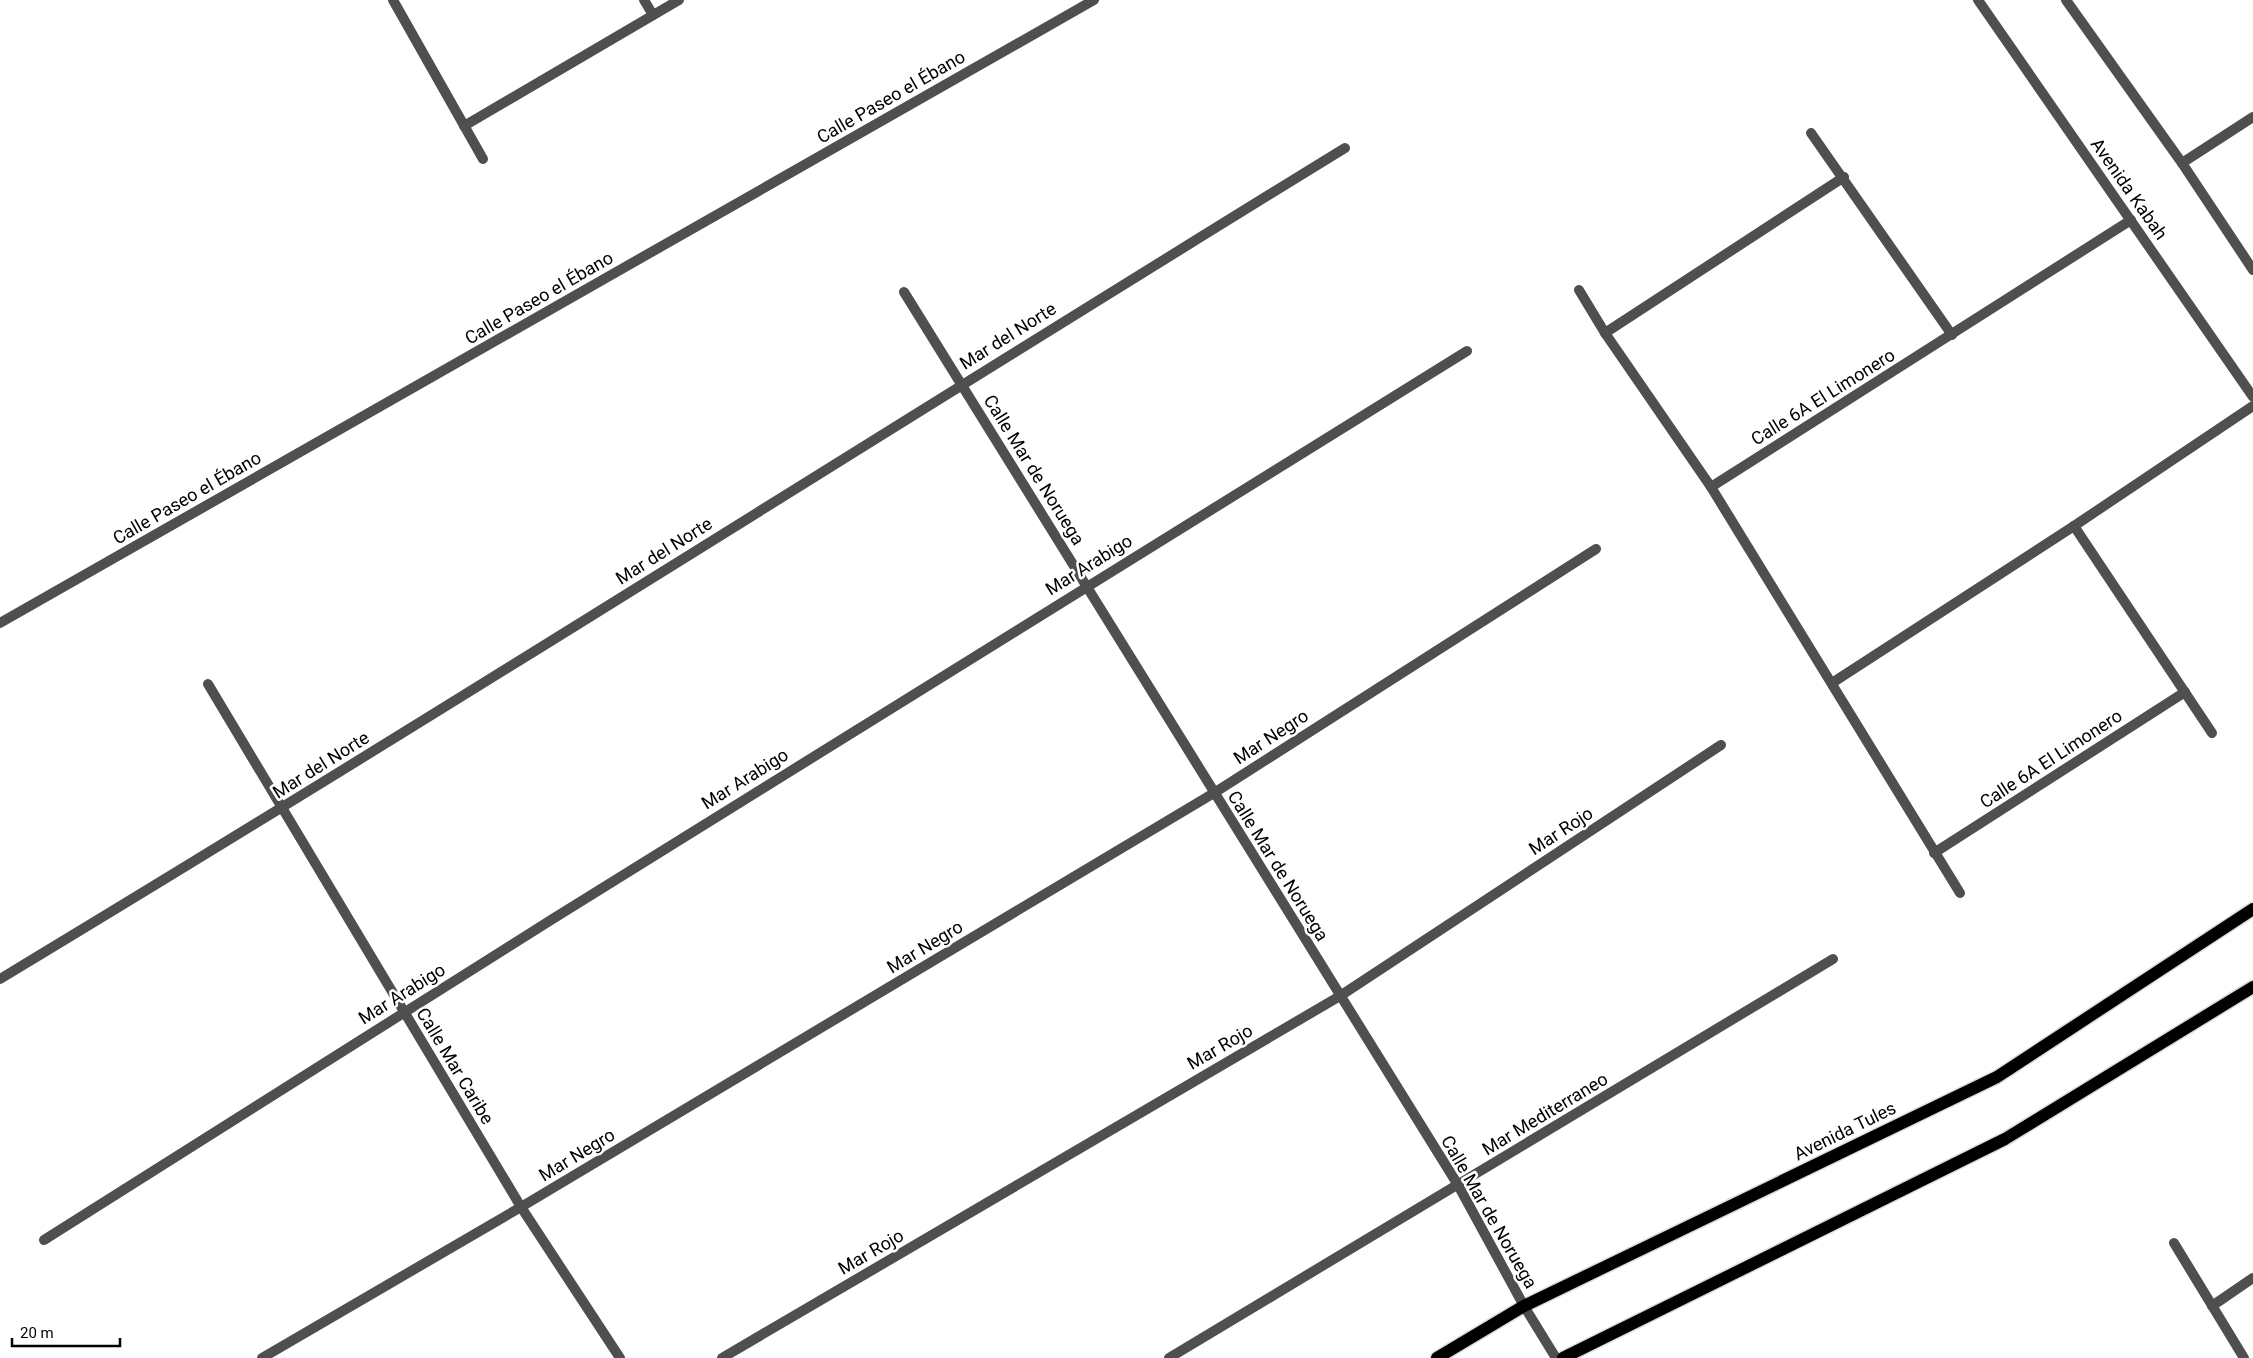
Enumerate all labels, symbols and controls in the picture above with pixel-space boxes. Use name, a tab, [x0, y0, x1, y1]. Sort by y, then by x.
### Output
street label: Calle Paseo el Ébano	[813, 46, 969, 148]
street label: Avenida Kabah	[2087, 134, 2172, 244]
street label: Calle Paseo el Ébano	[461, 247, 617, 349]
street label: Mar del Norte	[956, 298, 1060, 374]
street label: Calle 6A El Limonero	[1747, 344, 1898, 449]
street label: Calle Mar de Noruega	[980, 391, 1089, 549]
street label: Calle Paseo el Ébano	[109, 447, 265, 549]
street label: Mar del Norte	[612, 513, 716, 589]
street label: Mar Arabigo	[1042, 530, 1136, 600]
street label: Mar Negro	[1229, 705, 1312, 768]
street label: Calle 6A El Limonero	[1976, 705, 2126, 812]
street label: Mar del Norte	[269, 727, 373, 803]
street label: Mar Arabigo	[698, 744, 792, 814]
street label: Calle Mar de Noruega	[1224, 787, 1333, 945]
street label: Mar Rojo	[1525, 802, 1597, 859]
street label: Mar Negro	[883, 916, 966, 977]
street label: Mar Arabigo	[355, 959, 449, 1029]
street label: Calle Mar Caribe	[412, 1004, 498, 1128]
street label: Mar Rojo	[1183, 1019, 1256, 1074]
street label: Mar Mediterraneo	[1478, 1068, 1611, 1159]
street label: Avenida Tules	[1790, 1097, 1899, 1164]
street label: Mar Negro	[535, 1124, 618, 1185]
street label: Calle Mar de Noruega	[1437, 1132, 1542, 1292]
street label: Mar Rojo	[834, 1224, 907, 1279]
scale bar	[12, 1316, 120, 1348]
text: 20 m	[20, 1324, 54, 1342]

